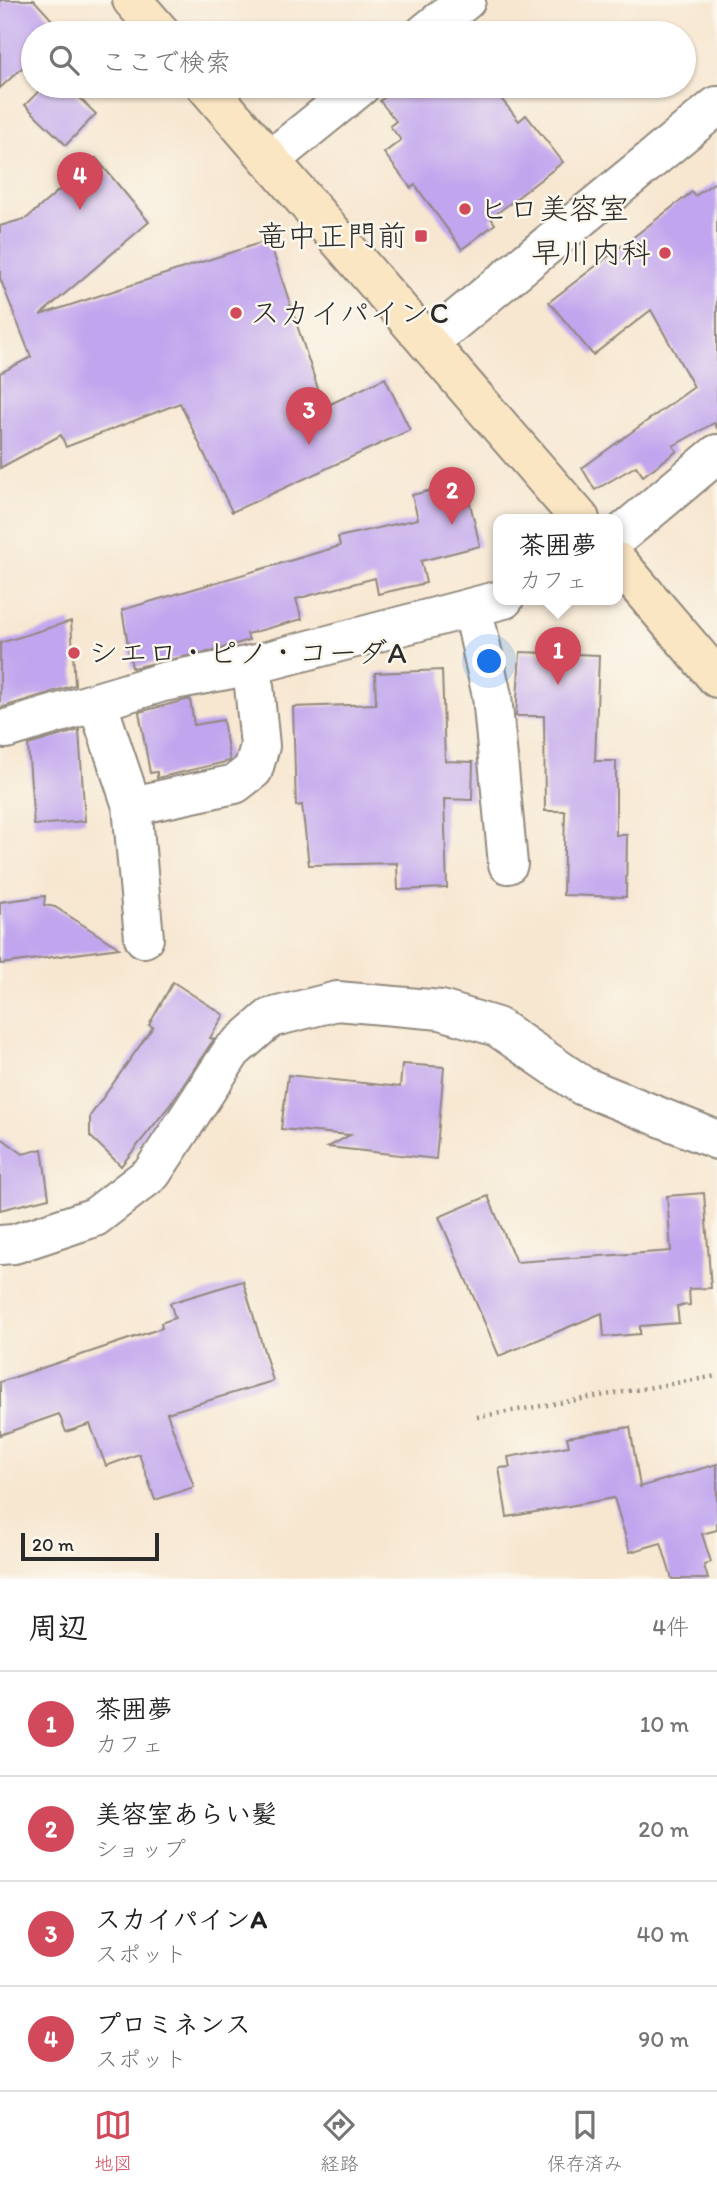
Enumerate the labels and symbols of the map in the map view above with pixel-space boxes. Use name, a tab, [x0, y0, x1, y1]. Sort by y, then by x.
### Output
pin: 4	[57, 152, 103, 210]
place label: ヒロ美容室	[479, 190, 629, 227]
marker: ヒロ美容室	[457, 201, 473, 217]
place label: 竜中正門前	[257, 217, 407, 254]
marker: 竜中正門前	[413, 228, 429, 244]
place label: 早川内科	[531, 234, 651, 271]
marker: 早川内科	[657, 245, 673, 261]
place label: スカイパインC	[250, 294, 449, 331]
marker: スカイパインC	[228, 305, 244, 321]
pin: 3	[286, 387, 332, 445]
pin: 2	[429, 467, 475, 525]
pin: 1	[535, 627, 581, 685]
place label: シエロ・ピノ・コーダA	[88, 634, 407, 671]
your location	[472, 644, 506, 678]
marker: シエロ・ピノ・コーダA	[66, 645, 82, 661]
scale bar	[21, 1530, 159, 1562]

